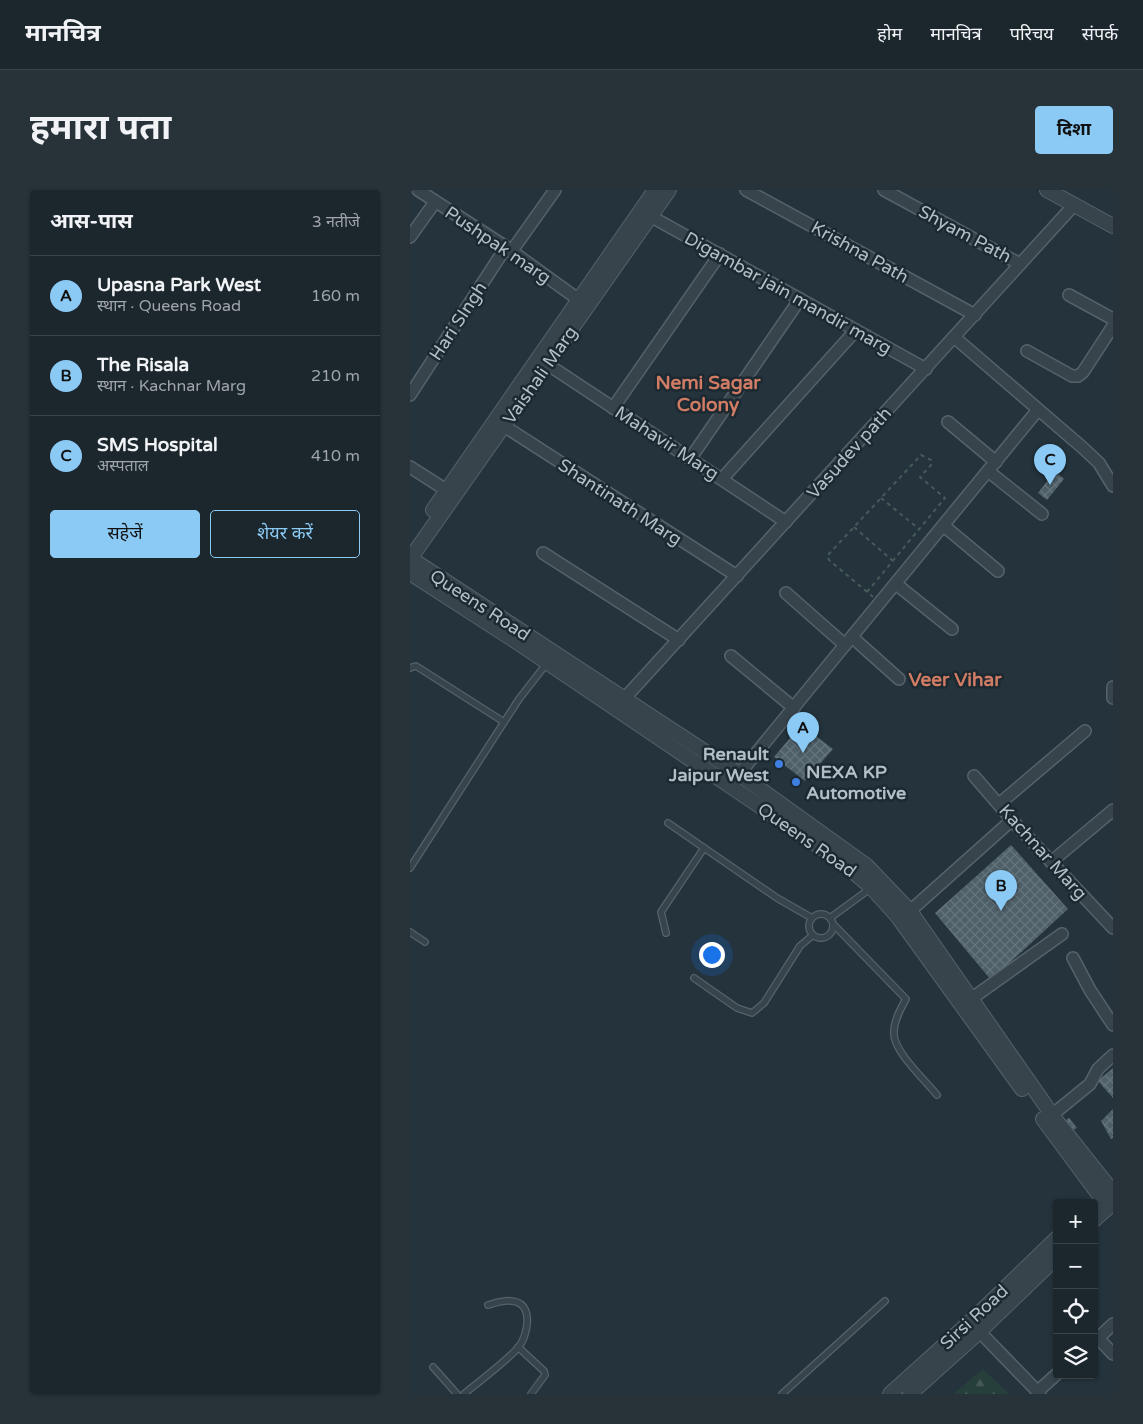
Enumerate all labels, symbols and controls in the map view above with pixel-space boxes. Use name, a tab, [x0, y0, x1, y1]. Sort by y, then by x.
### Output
text: मानचित्र	[25, 19, 101, 48]
text: होम	[877, 23, 902, 45]
text: मानचित्र	[930, 23, 982, 45]
text: परिचय	[1010, 23, 1054, 45]
text: संपर्क	[1082, 23, 1118, 45]
button: दिशा	[1035, 106, 1113, 154]
text: हमारा पता	[30, 107, 171, 149]
street label: Shyam Path	[915, 200, 1015, 268]
street label: Pushpak marg	[441, 201, 555, 289]
text: आस-पास	[50, 209, 133, 234]
text: 3 नतीजे	[312, 212, 360, 232]
street label: Krishna Path	[807, 216, 913, 288]
street label: Digambar jain mandir marg	[681, 227, 895, 359]
text: Upasna Park West	[97, 274, 261, 296]
street label: Hari SIngh	[425, 278, 491, 364]
text: A	[60, 286, 72, 306]
text: 160 m	[311, 286, 360, 306]
text: स्थान · Queens Road	[97, 296, 241, 316]
street label: Vaishali Marg	[498, 322, 582, 428]
text: The Risala	[97, 354, 189, 376]
text: B	[60, 366, 72, 386]
text: 210 m	[311, 366, 360, 386]
district label: Nemi Sagar Colony	[655, 372, 761, 417]
text: स्थान · Kachnar Marg	[97, 376, 246, 396]
street label: Mahavir Marg	[611, 401, 723, 485]
street label: Vasudev path	[802, 403, 896, 503]
text: SMS Hospital	[97, 434, 218, 456]
pin: C	[1034, 444, 1066, 485]
text: C	[60, 446, 72, 466]
text: 410 m	[311, 446, 360, 466]
street label: Shantinath Marg	[554, 454, 686, 550]
text: अस्पताल	[97, 456, 149, 476]
button: सहेजें	[50, 510, 200, 558]
button: शेयर करें	[210, 510, 360, 558]
street label: Queens Road	[426, 564, 534, 646]
district label: Veer Vihar	[908, 669, 1002, 691]
pin: A	[787, 712, 819, 753]
place label: Renault Jaipur West	[668, 743, 769, 786]
marker: Renault Jaipur West	[773, 758, 785, 770]
place label: NEXA KP Automotive	[806, 761, 906, 804]
marker: NEXA KP Automotive	[790, 776, 802, 788]
street label: Queens Road	[753, 798, 861, 882]
street label: Kachnar Marg	[994, 800, 1092, 904]
pin: B	[985, 870, 1017, 911]
your location	[699, 942, 725, 968]
map controls	[1053, 1199, 1098, 1379]
button: +	[1053, 1199, 1098, 1244]
button: −	[1053, 1244, 1098, 1289]
street label: Sirsi Road	[935, 1280, 1013, 1354]
button: locate	[1053, 1289, 1098, 1334]
button: layers	[1053, 1334, 1098, 1379]

